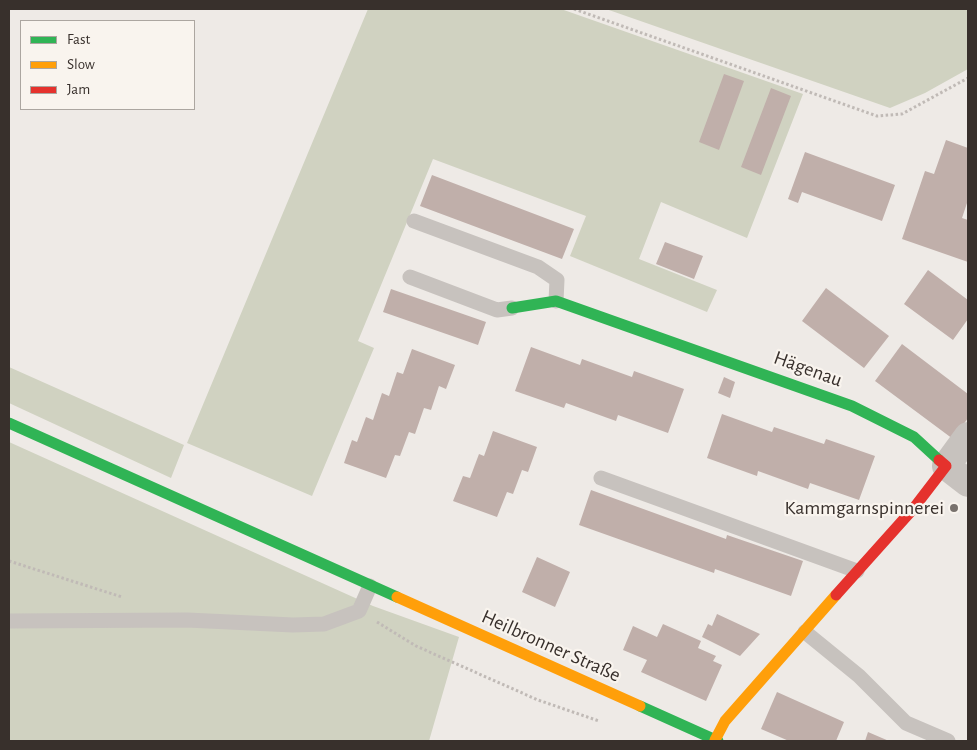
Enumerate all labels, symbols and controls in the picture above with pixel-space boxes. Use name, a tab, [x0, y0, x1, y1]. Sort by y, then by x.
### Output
legend	[20, 20, 195, 110]
text: Fast	[67, 32, 90, 47]
text: Slow	[67, 57, 95, 72]
text: Jam	[67, 82, 90, 97]
street label: Hägenau	[770, 346, 846, 392]
place label: Kammgarnspinnerei	[785, 496, 944, 520]
marker: Kammgarnspinnerei	[948, 502, 960, 514]
street label: Heilbronner Straße	[478, 605, 624, 687]

